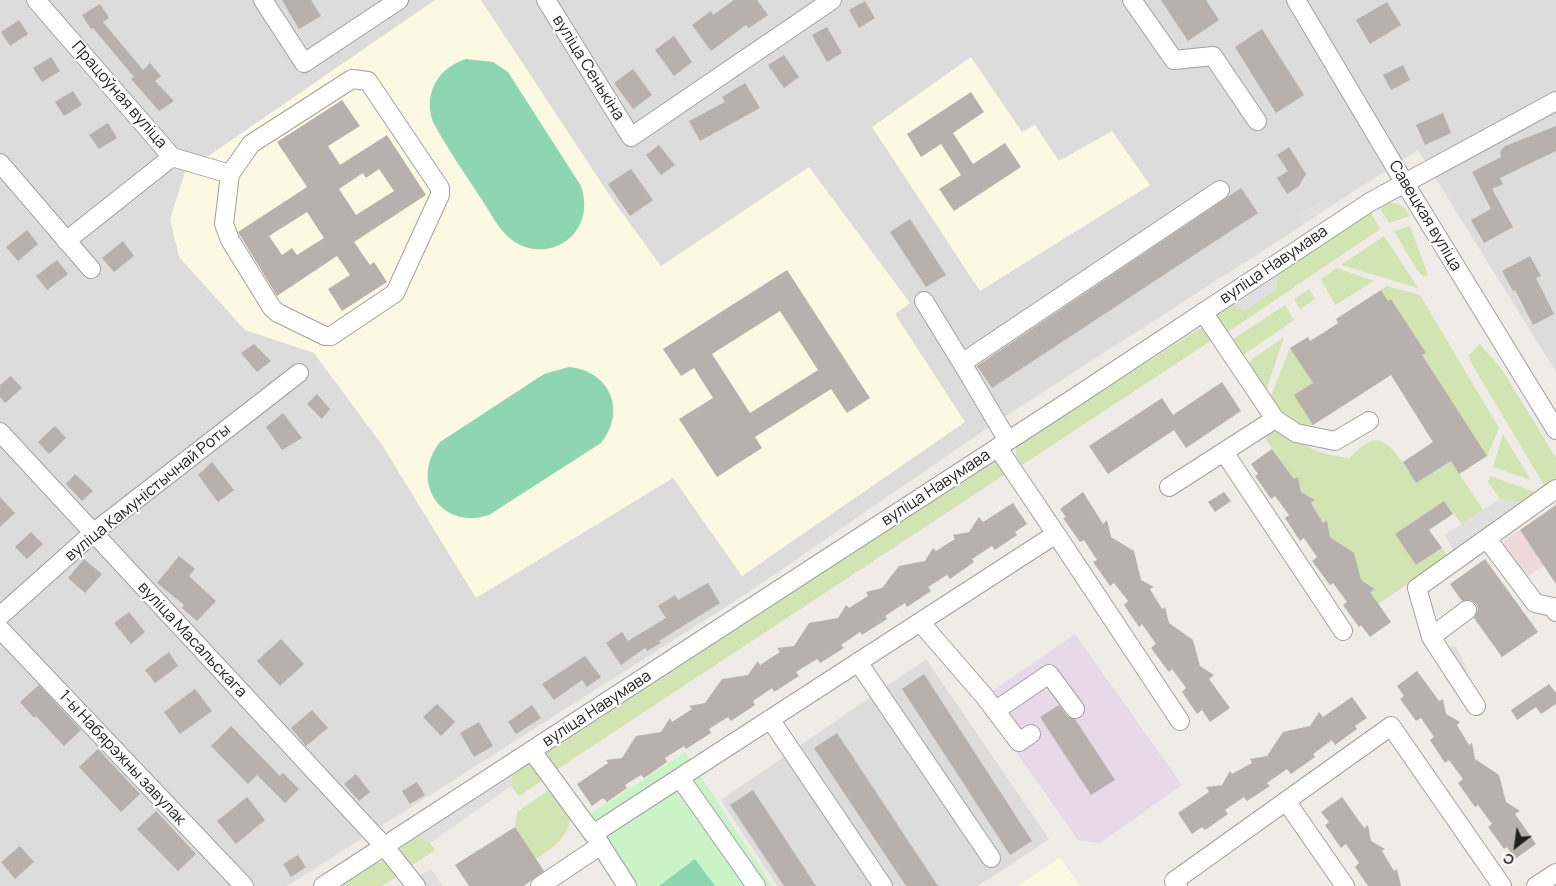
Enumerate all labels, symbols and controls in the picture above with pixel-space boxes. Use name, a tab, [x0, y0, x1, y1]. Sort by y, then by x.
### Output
street label: вуліца Сенькіна	[548, 12, 628, 124]
street label: Працоўная вуліца	[67, 38, 171, 152]
street label: Савецкая вуліца	[1384, 157, 1466, 275]
street label: вуліца Навумава	[1216, 222, 1332, 308]
street label: вуліца Камуністычнай Роты	[61, 420, 235, 566]
street label: вуліца Навумава	[878, 446, 994, 530]
street label: вуліца Масальскага	[133, 578, 251, 702]
street label: вуліца Навумава	[539, 667, 655, 751]
street label: 1-ы Набярэжны завулак	[55, 687, 189, 829]
north arrow	[1491, 821, 1541, 871]
text: С	[1499, 849, 1517, 870]

